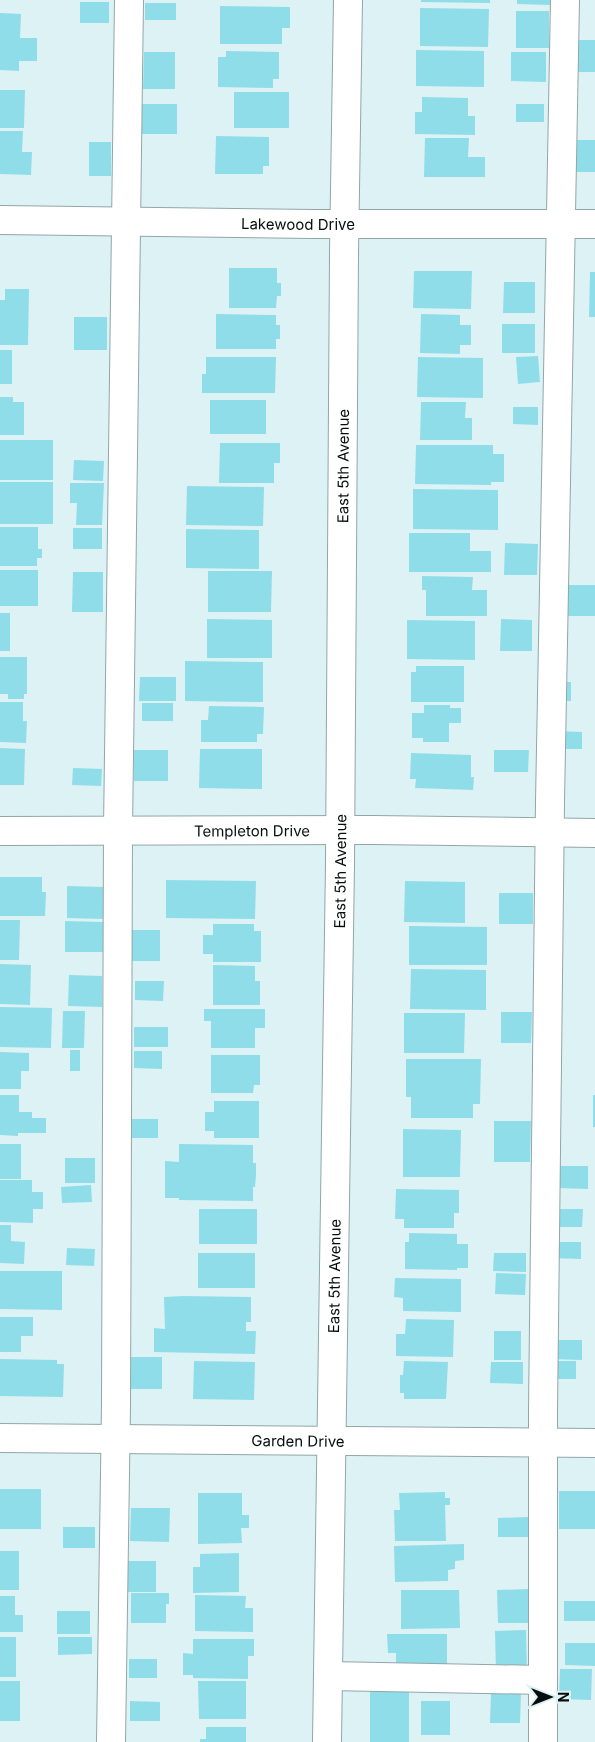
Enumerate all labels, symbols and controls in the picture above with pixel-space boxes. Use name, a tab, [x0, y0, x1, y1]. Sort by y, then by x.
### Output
street label: Lakewood Drive	[241, 214, 355, 234]
street label: East 5th Avenue	[333, 409, 352, 523]
street label: East 5th Avenue	[330, 814, 350, 928]
street label: Templeton Drive	[194, 821, 310, 840]
street label: East 5th Avenue	[324, 1219, 344, 1333]
street label: Garden Drive	[251, 1431, 345, 1450]
north arrow	[525, 1672, 575, 1722]
text: N	[555, 1692, 572, 1702]

